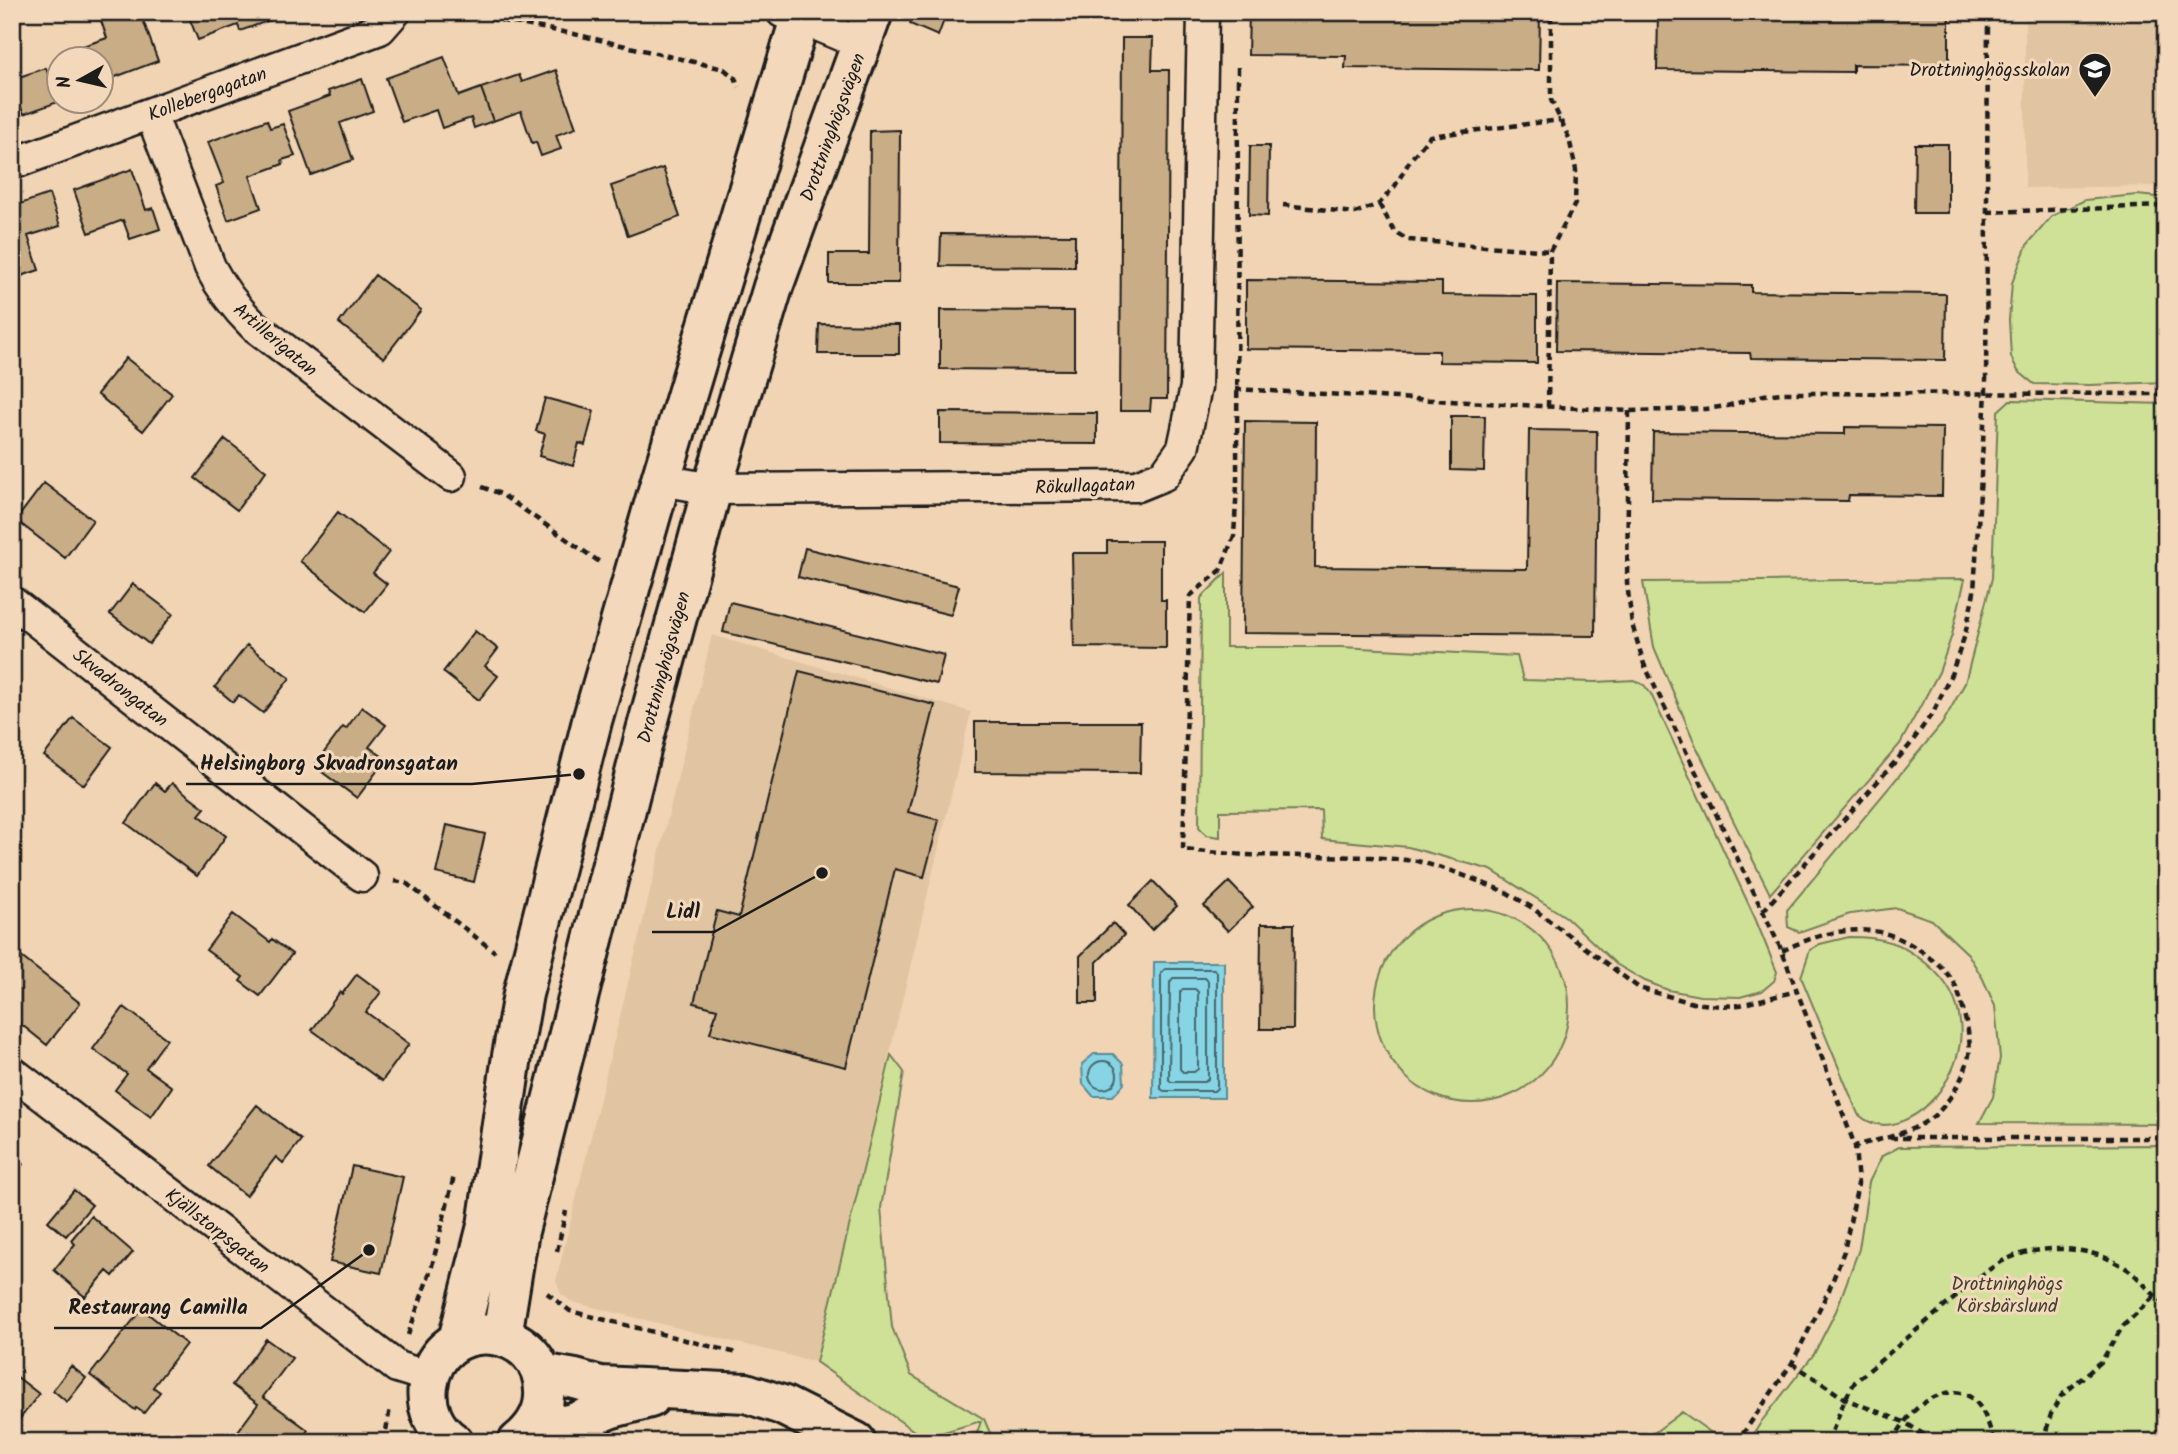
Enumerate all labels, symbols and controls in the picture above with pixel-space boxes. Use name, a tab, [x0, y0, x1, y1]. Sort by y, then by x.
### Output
north arrow	[46, 46, 116, 116]
street label: Drottninghögsvägen	[793, 49, 875, 206]
school or university icon: Drottninghögsskolan	[2076, 50, 2114, 99]
place label: Drottninghögsskolan	[1909, 56, 2070, 86]
street label: Kollebergagatan	[144, 59, 271, 130]
text: N	[49, 74, 81, 90]
street label: Artillerigatan	[226, 296, 324, 385]
street label: Rökullagatan	[1034, 470, 1136, 504]
street label: Drottninghögsvägen	[630, 588, 700, 747]
street label: Skvadrongatan	[65, 641, 174, 736]
callout: Helsingborg Skvadronsgatan	[186, 742, 472, 784]
text: Helsingborg Skvadronsgatan	[200, 748, 458, 781]
callout: Lidl	[652, 890, 714, 932]
text: Lidl	[666, 896, 700, 929]
street label: Kjällstorpsgatan	[158, 1181, 276, 1282]
park label: Drottninghögs Körsbärslund	[1951, 1270, 2063, 1322]
callout: Restaurang Camilla	[54, 1286, 261, 1328]
text: Restaurang Camilla	[68, 1292, 248, 1325]

